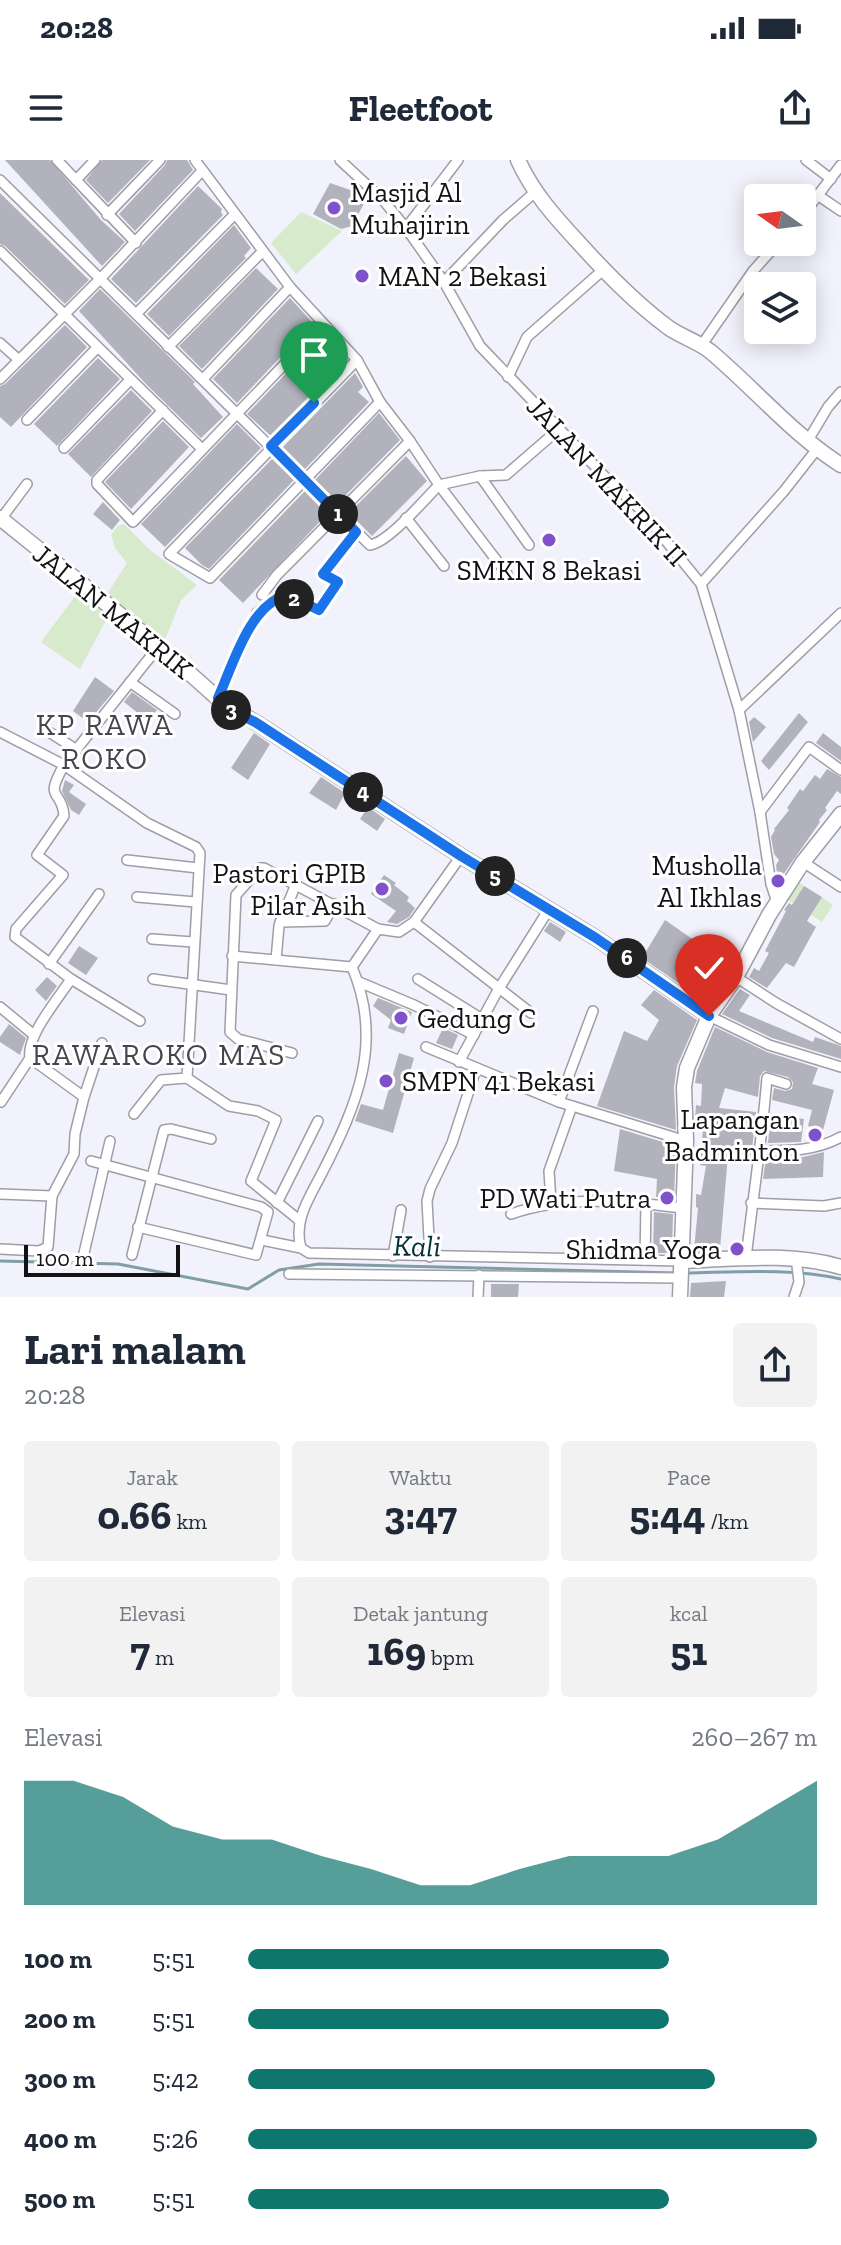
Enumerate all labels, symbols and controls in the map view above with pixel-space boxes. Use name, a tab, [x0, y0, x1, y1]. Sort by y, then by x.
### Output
text: 20:28	[40, 10, 113, 46]
icon: menu	[24, 86, 68, 130]
icon: share	[773, 86, 817, 130]
text: Fleetfoot	[349, 87, 492, 130]
place label: Masjid Al Muhajirin	[350, 176, 470, 241]
north arrow	[744, 184, 816, 256]
map controls	[744, 184, 816, 344]
marker: Masjid Al Muhajirin	[325, 199, 343, 217]
place label: MAN 2 Bekasi	[378, 260, 547, 293]
marker: MAN 2 Bekasi	[353, 267, 371, 285]
button: layers	[744, 272, 816, 344]
pin	[280, 321, 348, 403]
icon: arrive	[292, 333, 336, 377]
street label: JALAN MAKRIK II	[520, 390, 694, 573]
pin: 1	[318, 494, 358, 534]
text: 1	[334, 500, 342, 527]
marker: SMKN 8 Bekasi	[540, 531, 558, 549]
street label: JALAN MAKRIK	[26, 537, 199, 686]
place label: SMKN 8 Bekasi	[457, 554, 641, 587]
pin: 2	[274, 579, 314, 619]
text: 2	[288, 585, 300, 612]
pin: 3	[211, 690, 251, 730]
text: 3	[225, 696, 237, 723]
district label: KP RAWA ROKO	[36, 707, 174, 777]
pin: 4	[343, 772, 383, 812]
text: 4	[357, 778, 369, 805]
place label: Musholla Al Ikhlas	[651, 849, 762, 914]
pin: 5	[475, 856, 515, 896]
place label: Pastori GPIB Pilar Asih	[212, 857, 366, 922]
text: 5	[489, 862, 501, 889]
marker: Musholla Al Ikhlas	[769, 872, 787, 890]
marker: Pastori GPIB Pilar Asih	[373, 880, 391, 898]
pin	[675, 934, 743, 1016]
pin: 6	[607, 938, 647, 978]
text: 6	[621, 944, 633, 971]
icon: check	[687, 946, 731, 990]
place label: Gedung C	[417, 1002, 536, 1035]
marker: Gedung C	[392, 1009, 410, 1027]
district label: RAWAROKO MAS	[32, 1037, 286, 1073]
place label: SMPN 41 Bekasi	[402, 1065, 595, 1098]
marker: SMPN 41 Bekasi	[377, 1072, 395, 1090]
place label: Lapangan Badminton	[664, 1103, 799, 1168]
marker: Lapangan Badminton	[806, 1126, 824, 1144]
place label: PD Wati Putra	[479, 1182, 651, 1215]
marker: PD Wati Putra	[658, 1189, 676, 1207]
water label: Kali	[393, 1228, 441, 1264]
place label: Shidma Yoga	[566, 1233, 721, 1266]
marker: Shidma Yoga	[728, 1240, 746, 1258]
scale bar	[24, 1241, 180, 1277]
text: 100 m	[36, 1245, 94, 1272]
text: Lari malam	[24, 1322, 246, 1375]
button: share	[733, 1323, 817, 1407]
text: 20:28	[24, 1379, 86, 1411]
text: Jarak	[126, 1464, 178, 1491]
text: Waktu	[389, 1464, 452, 1491]
text: Pace	[667, 1464, 711, 1491]
text: 0.66	[97, 1491, 172, 1539]
text: 3:47	[384, 1491, 457, 1539]
text: 5:44	[629, 1491, 706, 1539]
text: km	[172, 1508, 207, 1535]
text: /km	[706, 1508, 748, 1535]
text: Elevasi	[119, 1600, 185, 1627]
text: Detak jantung	[353, 1600, 488, 1627]
text: kcal	[670, 1600, 708, 1627]
text: 7	[130, 1627, 150, 1675]
text: 169	[367, 1627, 426, 1675]
text: 51	[670, 1627, 707, 1675]
text: m	[150, 1644, 174, 1671]
text: bpm	[426, 1644, 474, 1671]
text: Elevasi	[24, 1721, 102, 1753]
text: 260–267 m	[691, 1721, 817, 1753]
text: 100 m	[24, 1943, 92, 1975]
text: 5:51	[152, 1943, 194, 1975]
text: 200 m	[24, 2003, 96, 2035]
text: 5:51	[152, 2003, 194, 2035]
text: 300 m	[24, 2063, 95, 2095]
text: 5:42	[152, 2063, 199, 2095]
text: 400 m	[24, 2123, 96, 2155]
text: 5:26	[152, 2123, 198, 2155]
text: 500 m	[24, 2183, 95, 2215]
text: 5:51	[152, 2183, 194, 2215]

